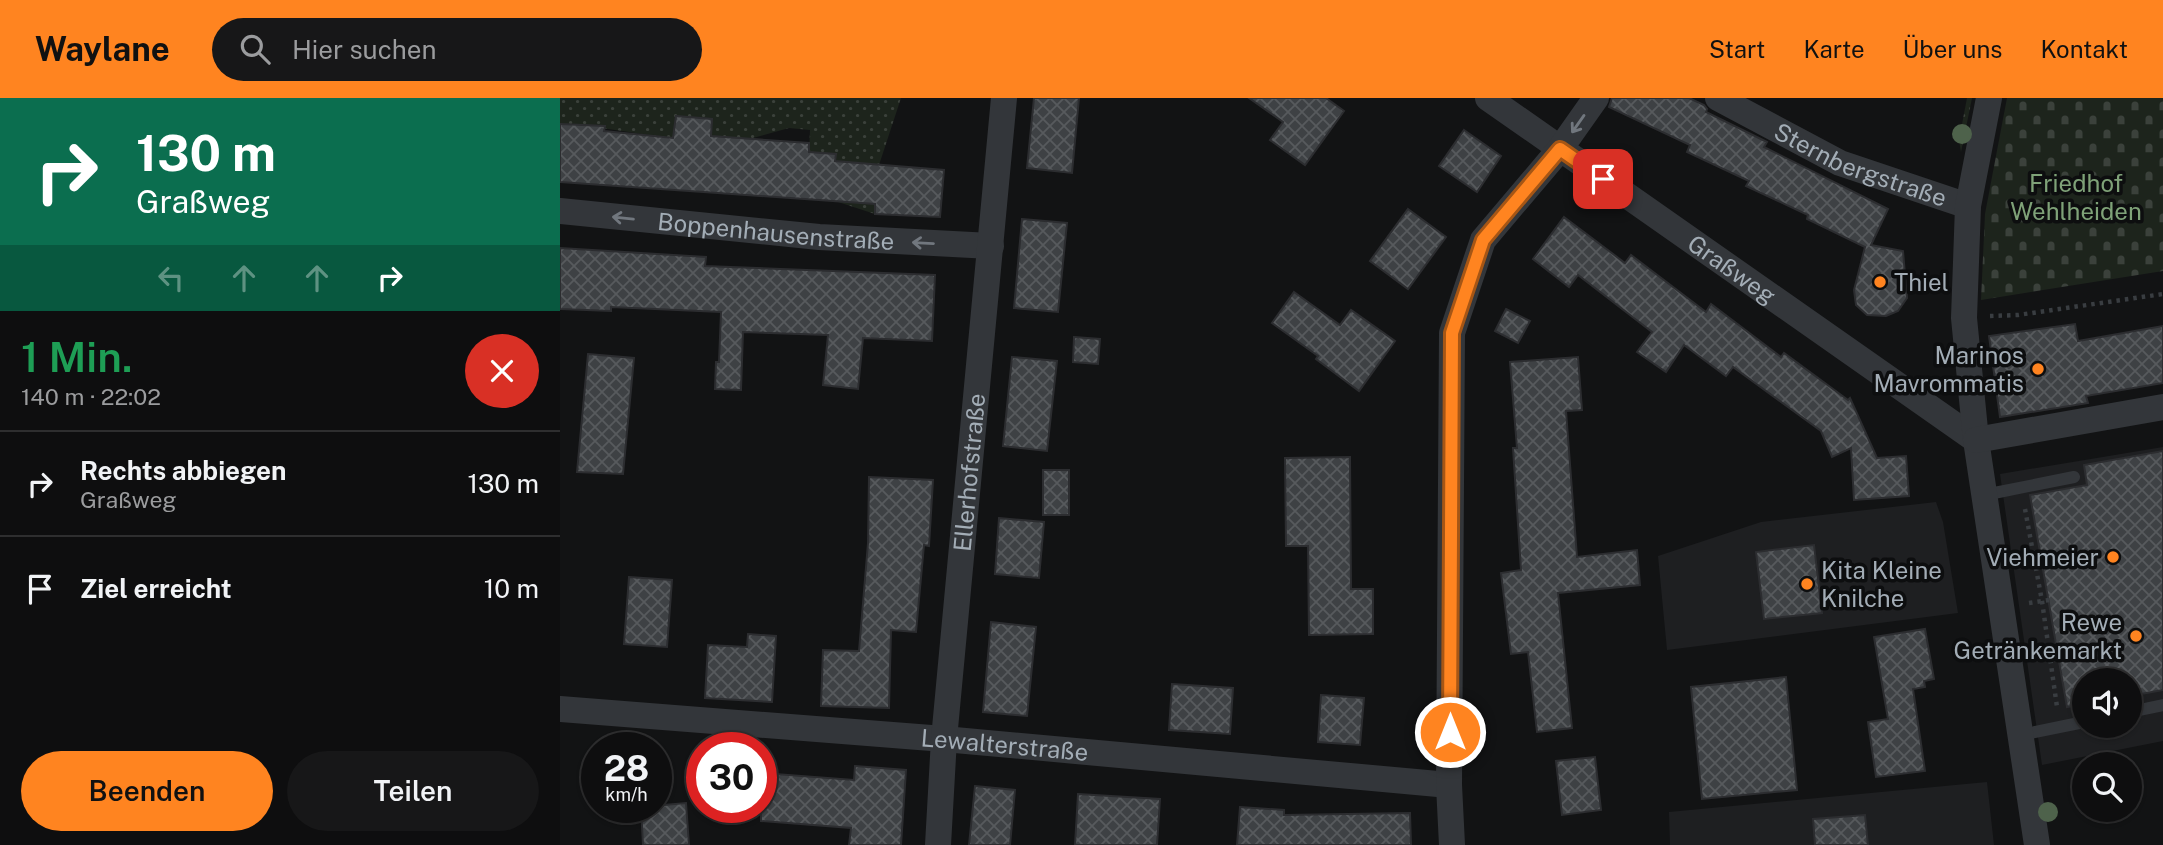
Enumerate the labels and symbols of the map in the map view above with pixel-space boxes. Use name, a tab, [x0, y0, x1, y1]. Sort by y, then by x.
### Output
one-way arrow	[1571, 113, 1585, 133]
street label: Sternbergstraße	[1770, 117, 1950, 212]
pin	[1573, 149, 1633, 209]
park label: Friedhof Wehlheiden	[2010, 169, 2142, 225]
street label: Boppenhausenstraße	[656, 207, 895, 255]
one-way arrow	[612, 211, 635, 224]
street label: Graßweg	[1683, 229, 1781, 309]
one-way arrow	[911, 236, 934, 249]
place label: Thiel	[1894, 268, 1949, 296]
marker: Thiel	[1872, 274, 1888, 290]
place label: Marinos Mavrommatis	[1873, 341, 2024, 397]
marker: Marinos Mavrommatis	[2030, 361, 2046, 377]
street label: Ellerhofstraße	[948, 392, 990, 553]
place label: Viehmeier	[1986, 543, 2099, 571]
marker: Viehmeier	[2105, 549, 2121, 565]
place label: Kita Kleine Knilche	[1821, 556, 1942, 612]
marker: Kita Kleine Knilche	[1799, 576, 1815, 592]
place label: Rewe Getränkemarkt	[1954, 608, 2122, 664]
marker: Rewe Getränkemarkt	[2128, 628, 2144, 644]
position arrow	[1413, 695, 1487, 769]
street label: Lewalterstraße	[920, 723, 1090, 766]
speed limit sign: 30	[686, 732, 777, 823]

